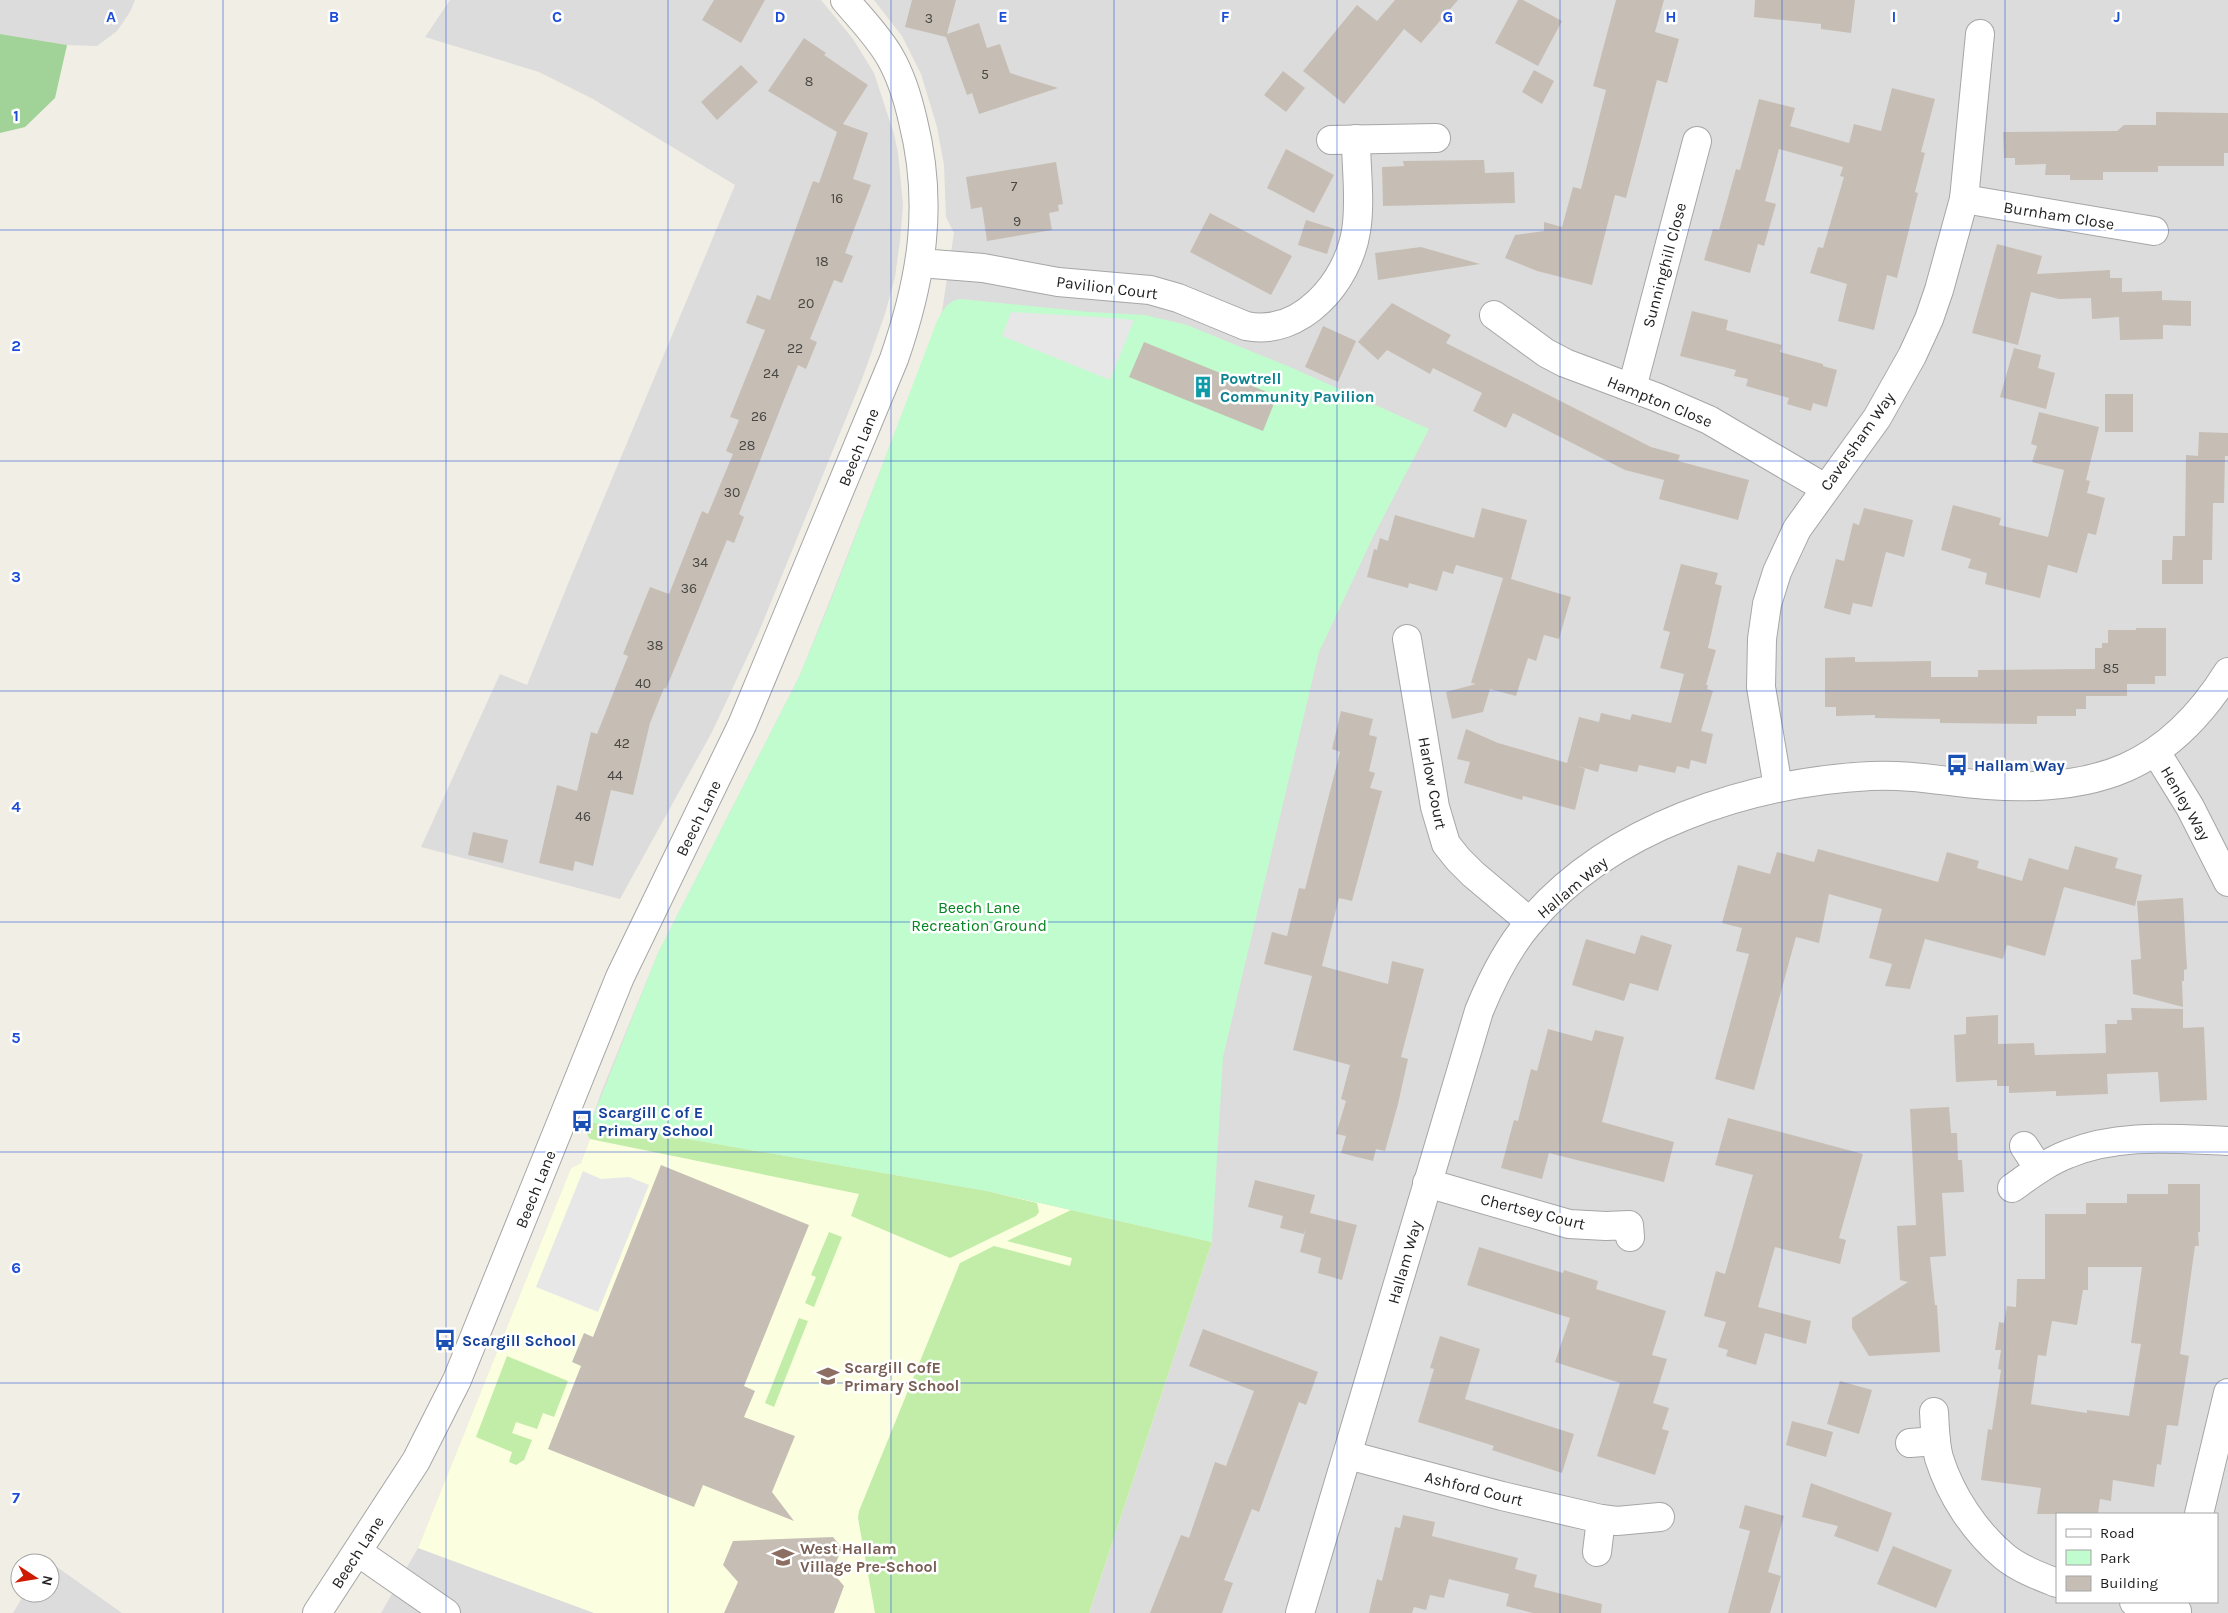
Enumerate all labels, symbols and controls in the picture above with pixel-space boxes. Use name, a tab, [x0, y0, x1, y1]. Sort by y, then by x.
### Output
text: A	[106, 7, 116, 26]
text: B	[329, 7, 339, 26]
text: C	[552, 7, 562, 26]
text: D	[775, 7, 786, 26]
text: E	[998, 7, 1008, 26]
text: F	[1221, 7, 1230, 26]
text: G	[1443, 7, 1453, 26]
text: H	[1665, 7, 1677, 26]
text: I	[1892, 7, 1896, 26]
text: J	[2113, 7, 2121, 26]
house number: 3	[925, 10, 933, 27]
house number: 5	[981, 66, 989, 83]
house number: 8	[805, 73, 813, 90]
text: 1	[13, 106, 19, 125]
house number: 7	[1011, 178, 1018, 195]
house number: 16	[831, 190, 843, 207]
street label: Burnham Close	[2002, 197, 2116, 234]
street label: Sunninghill Close	[1639, 200, 1690, 330]
house number: 9	[1013, 213, 1021, 230]
house number: 18	[815, 253, 829, 270]
street label: Pavilion Court	[1055, 272, 1159, 303]
house number: 20	[798, 295, 814, 312]
text: 2	[11, 336, 21, 355]
house number: 22	[787, 340, 803, 357]
house number: 24	[763, 365, 779, 382]
place label: Powtrell Community Pavilion	[1220, 369, 1375, 406]
street label: Hampton Close	[1604, 372, 1715, 431]
building icon: Powtrell Community Pavilion	[1190, 374, 1216, 400]
street label: Caversham Way	[1816, 388, 1899, 494]
street label: Beech Lane	[834, 405, 883, 489]
house number: 26	[751, 408, 767, 425]
house number: 28	[739, 437, 755, 454]
house number: 30	[724, 484, 740, 501]
house number: 34	[692, 554, 708, 571]
text: 3	[11, 567, 21, 586]
house number: 36	[681, 580, 697, 597]
house number: 38	[647, 637, 663, 654]
house number: 85	[2103, 660, 2119, 677]
house number: 40	[635, 675, 651, 692]
house number: 42	[614, 735, 630, 752]
street label: Harlow Court	[1414, 735, 1451, 831]
bus stop icon: Hallam Way	[1944, 752, 1970, 778]
place label: Hallam Way	[1974, 756, 2065, 775]
street label: Henley Way	[2157, 763, 2215, 844]
house number: 44	[607, 767, 623, 784]
street label: Beech Lane	[672, 777, 725, 859]
text: 4	[11, 797, 21, 816]
house number: 46	[575, 808, 591, 825]
street label: Hallam Way	[1533, 852, 1612, 922]
park label: Beech Lane Recreation Ground	[911, 898, 1047, 935]
text: 5	[11, 1028, 21, 1047]
place label: Scargill C of E Primary School	[598, 1103, 713, 1140]
bus stop icon: Scargill C of E Primary School	[569, 1108, 595, 1134]
street label: Beech Lane	[511, 1147, 560, 1231]
street label: Chertsey Court	[1478, 1189, 1587, 1234]
street label: Hallam Way	[1383, 1218, 1426, 1306]
text: 6	[11, 1258, 21, 1277]
bus stop icon: Scargill School	[432, 1327, 458, 1353]
place label: Scargill School	[462, 1331, 576, 1350]
place label: Scargill CofE Primary School	[844, 1358, 959, 1395]
school or university icon: Scargill CofE Primary School	[815, 1363, 841, 1389]
street label: Ashford Court	[1423, 1467, 1525, 1510]
text: 7	[12, 1488, 20, 1507]
street label: Beech Lane	[327, 1513, 388, 1592]
legend	[2056, 1513, 2218, 1603]
text: Road	[2100, 1524, 2135, 1542]
place label: West Hallam Village Pre-School	[800, 1539, 937, 1576]
school or university icon: West Hallam Village Pre-School	[770, 1544, 796, 1570]
text: Park	[2100, 1549, 2130, 1567]
north arrow	[10, 1553, 60, 1603]
text: N	[38, 1574, 57, 1587]
text: Building	[2100, 1574, 2158, 1592]

